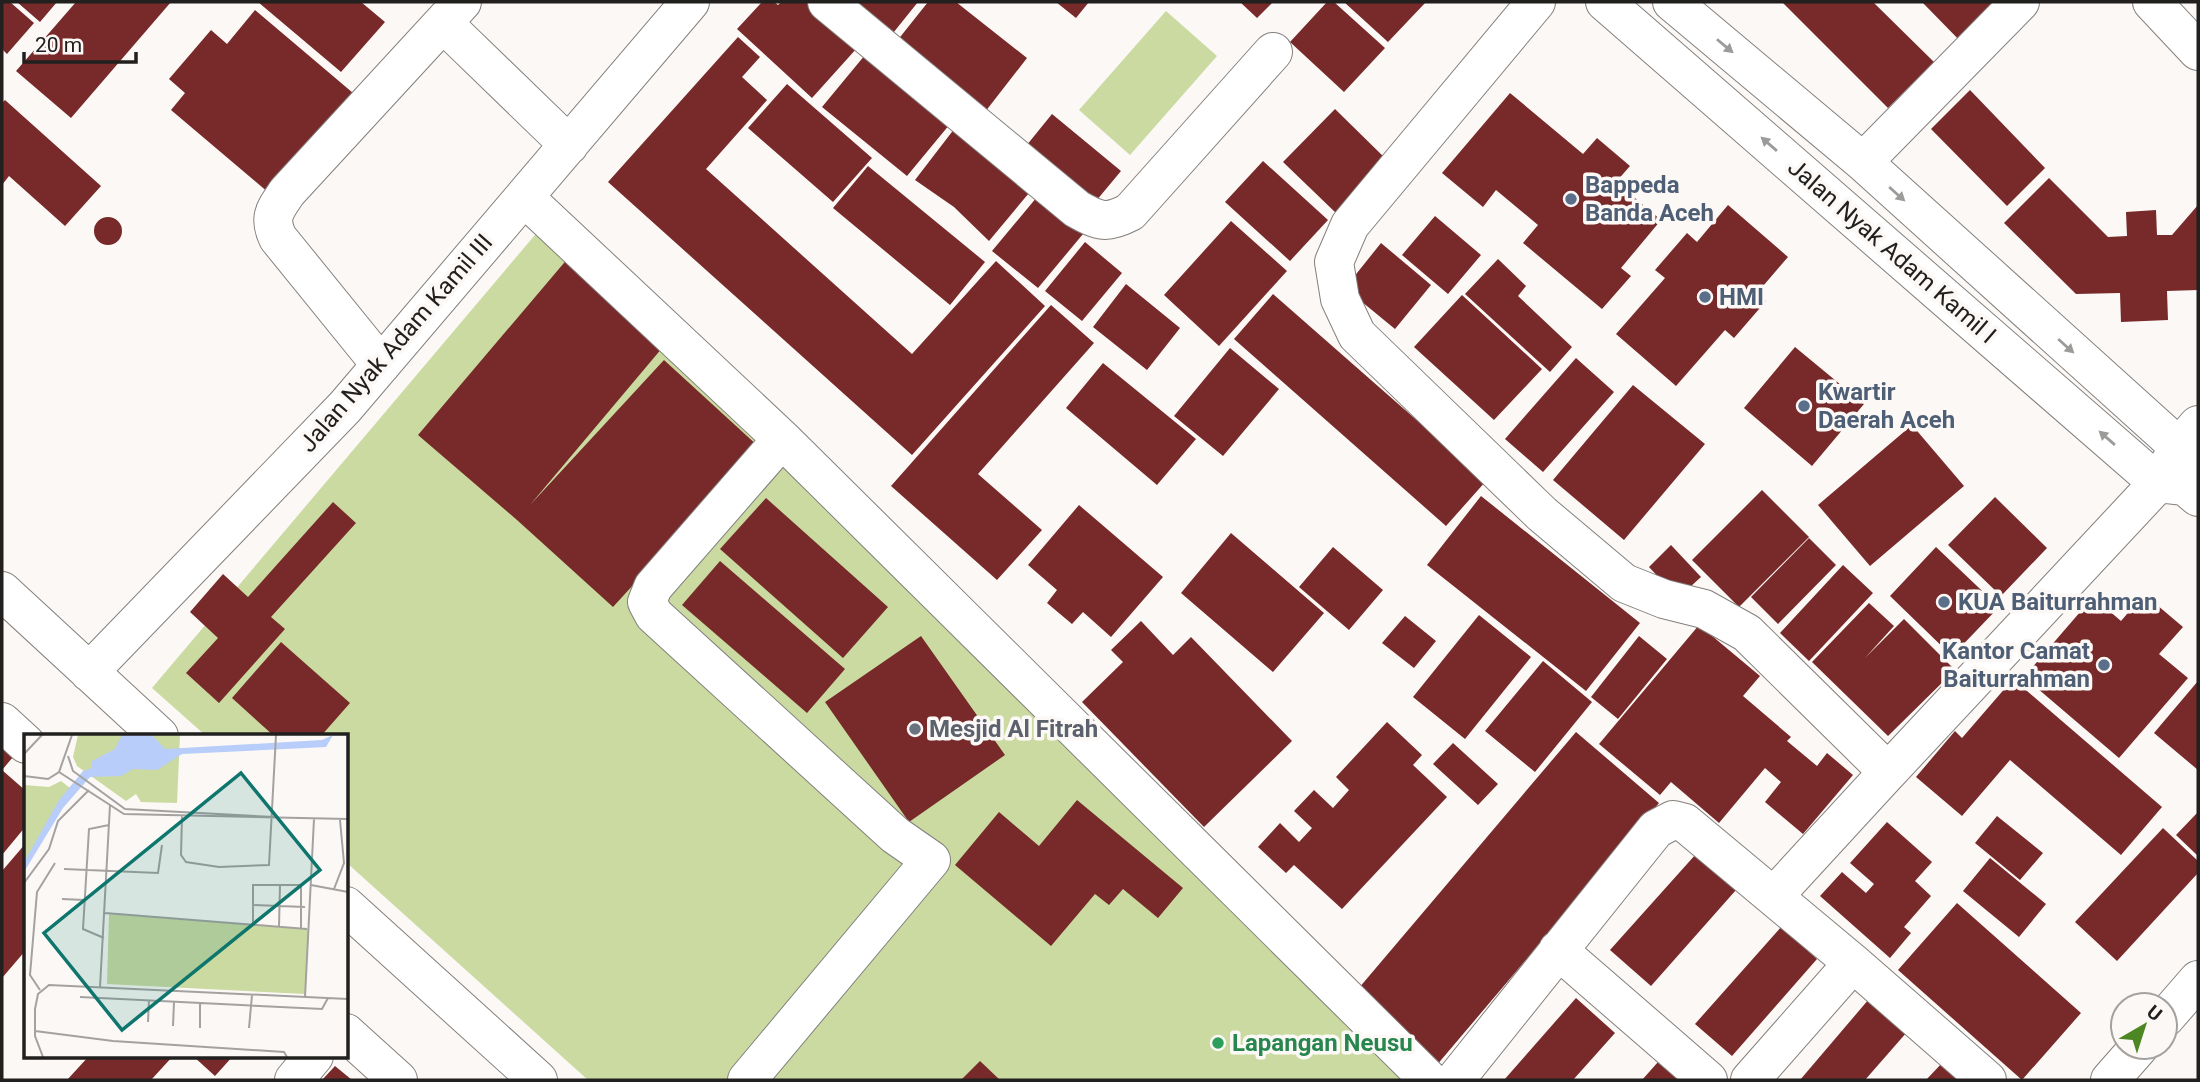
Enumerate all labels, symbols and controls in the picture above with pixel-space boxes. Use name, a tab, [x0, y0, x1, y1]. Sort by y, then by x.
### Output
scale bar	[24, 21, 136, 65]
text: 20 m	[35, 33, 82, 57]
one-way arrow	[1716, 38, 1733, 53]
one-way arrow	[1760, 136, 1778, 152]
street label: Jalan Nyak Adam Kamil I	[1782, 153, 2002, 349]
place label: Bappeda Banda Aceh	[1585, 171, 1714, 227]
one-way arrow	[1889, 186, 1906, 201]
marker: Bappeda Banda Aceh	[1563, 191, 1579, 207]
street label: Jalan Nyak Adam Kamil III	[294, 228, 498, 458]
place label: HMI	[1719, 283, 1764, 311]
marker: HMI	[1697, 289, 1713, 305]
one-way arrow	[2058, 338, 2075, 353]
place label: Kwartir Daerah Aceh	[1818, 378, 1955, 434]
marker: Kwartir Daerah Aceh	[1796, 398, 1812, 414]
one-way arrow	[2098, 430, 2116, 446]
place label: KUA Baiturrahman	[1958, 588, 2158, 616]
marker: KUA Baiturrahman	[1936, 594, 1952, 610]
place label: Kantor Camat Baiturrahman	[1942, 637, 2090, 693]
marker: Kantor Camat Baiturrahman	[2096, 657, 2112, 673]
place label: Mesjid Al Fitrah	[929, 715, 1098, 743]
marker: Mesjid Al Fitrah	[907, 721, 923, 737]
inset map	[24, 734, 348, 1058]
north arrow	[2109, 991, 2179, 1061]
text: U	[2142, 1000, 2166, 1026]
place label: Lapangan Neusu	[1232, 1029, 1413, 1057]
marker: Lapangan Neusu	[1210, 1035, 1226, 1051]

